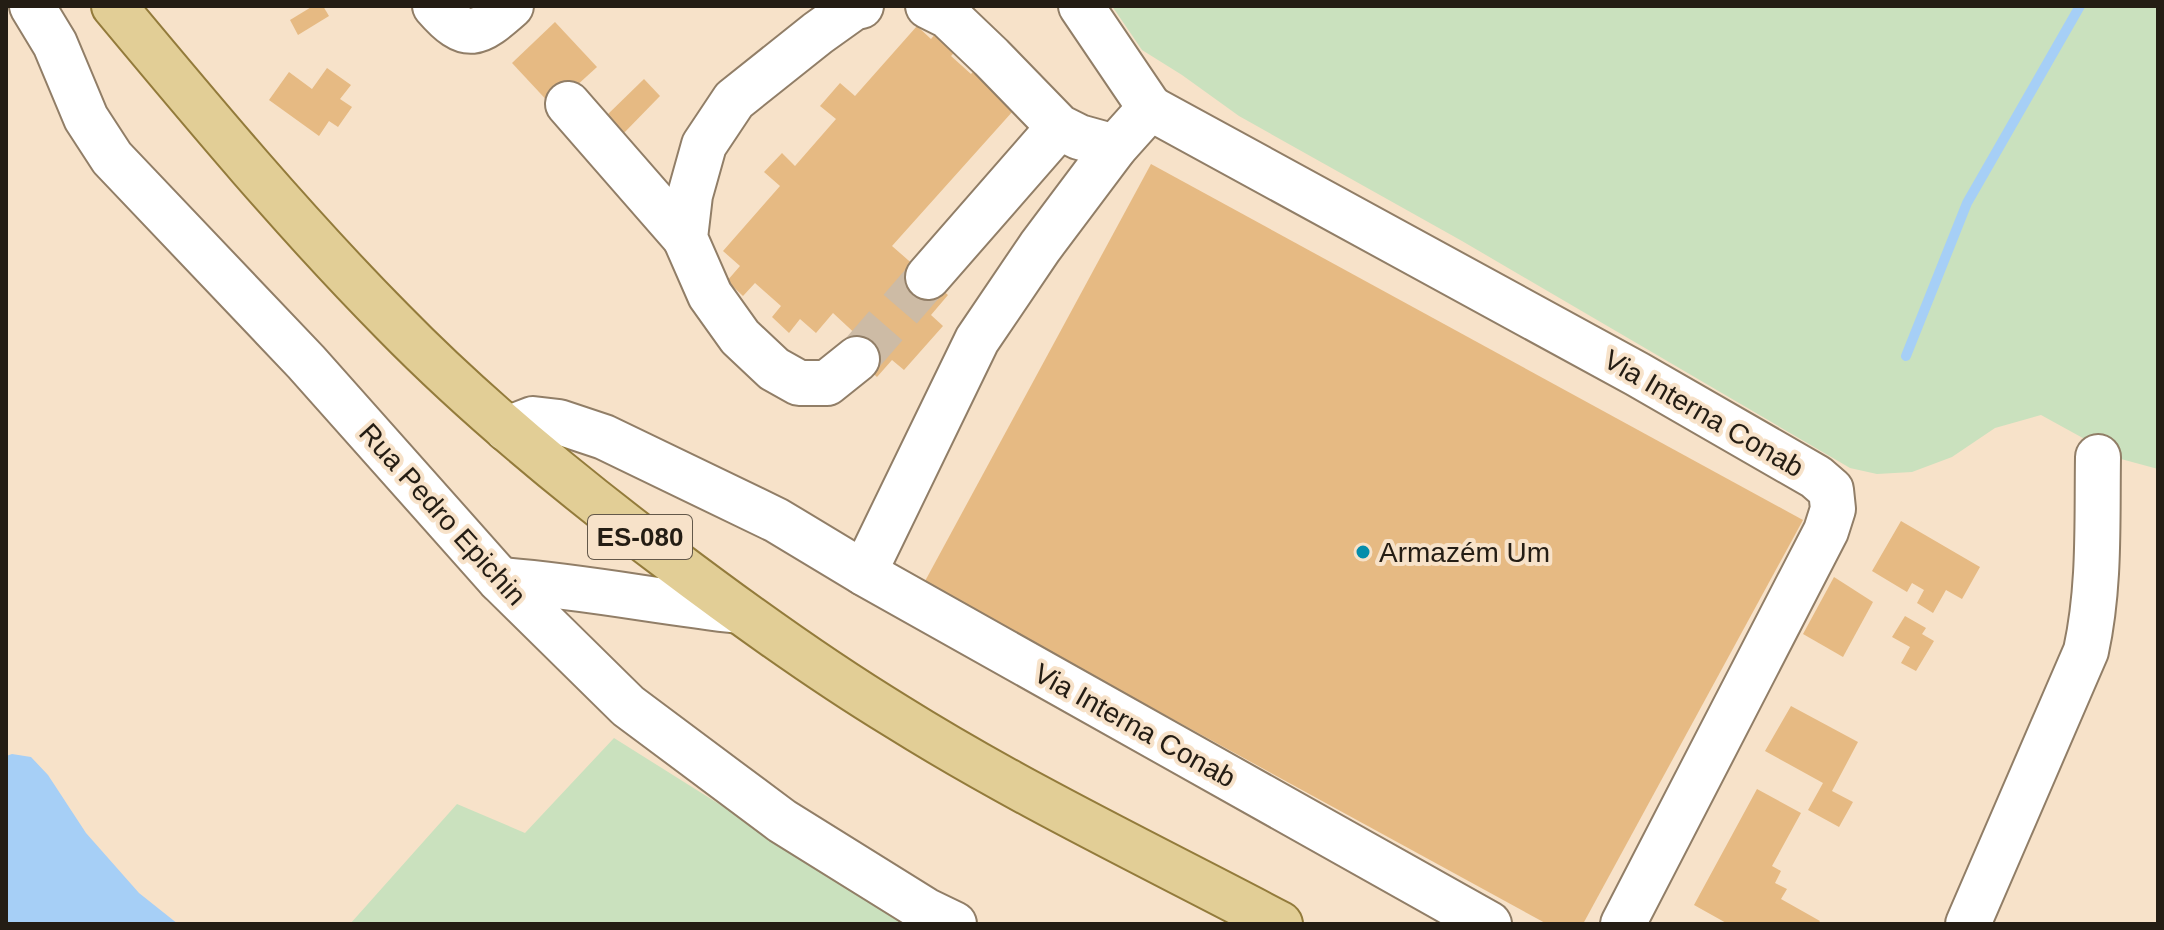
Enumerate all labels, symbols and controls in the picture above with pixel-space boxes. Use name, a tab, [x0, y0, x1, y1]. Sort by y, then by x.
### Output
street label: Via Interna Conab	[1598, 344, 1809, 483]
street label: Rua Pedro Epichin	[353, 417, 532, 611]
road number: ES-080	[588, 515, 692, 559]
place label: Armazém Um	[1379, 537, 1550, 568]
marker: Armazém Um	[1354, 543, 1372, 561]
street label: Via Interna Conab	[1029, 657, 1241, 794]

